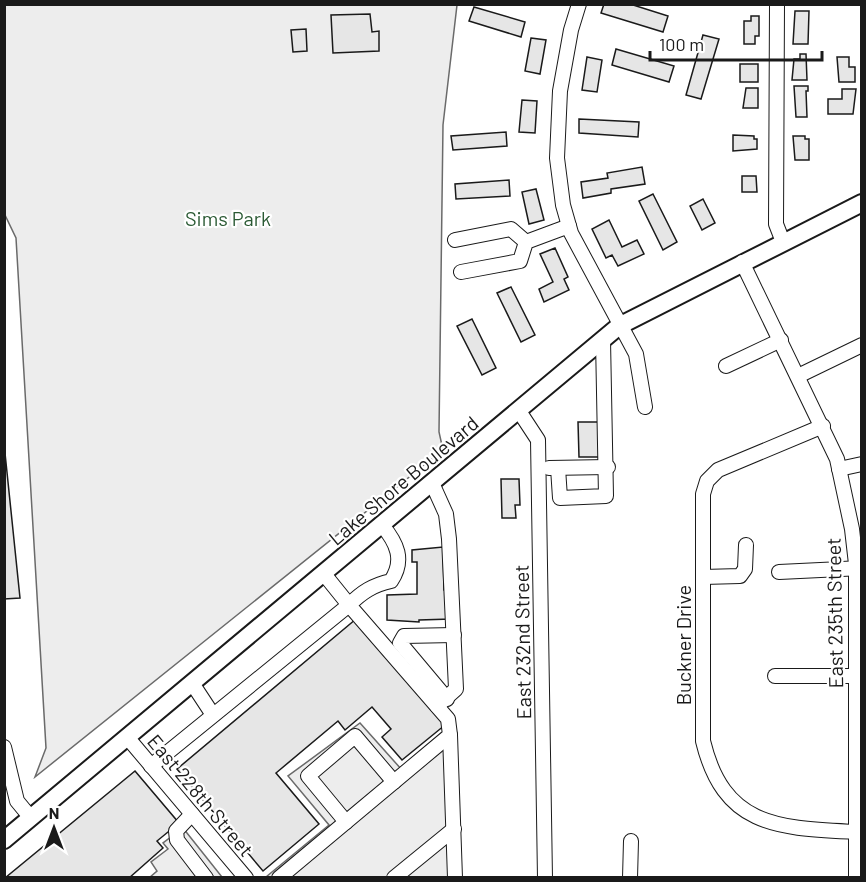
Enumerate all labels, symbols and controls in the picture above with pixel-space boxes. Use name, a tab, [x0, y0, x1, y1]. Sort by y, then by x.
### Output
scale bar	[650, 24, 822, 62]
text: 100 m	[659, 33, 704, 55]
park label: Sims Park	[185, 206, 271, 230]
street label: Lake Shore Boulevard	[323, 410, 483, 550]
street label: East 235th Street	[821, 537, 847, 689]
street label: East 232nd Street	[509, 564, 535, 720]
street label: Buckner Drive	[671, 585, 695, 705]
street label: East 228th Street	[143, 729, 259, 861]
north arrow	[24, 798, 84, 858]
text: N	[49, 803, 59, 822]

